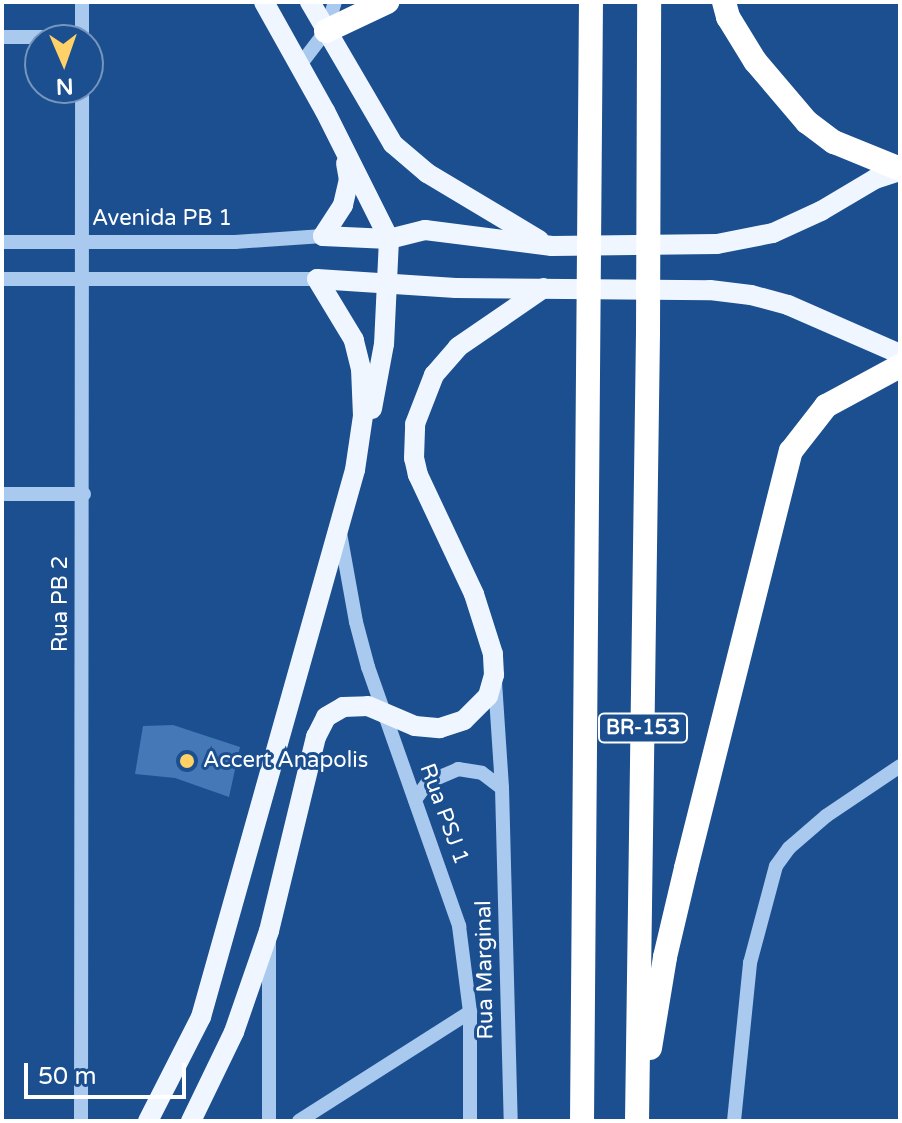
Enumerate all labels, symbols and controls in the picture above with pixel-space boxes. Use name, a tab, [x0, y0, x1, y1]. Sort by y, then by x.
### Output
north arrow	[24, 24, 104, 104]
text: N	[55, 73, 74, 99]
street label: Avenida PB 1	[92, 206, 232, 232]
street label: Rua PB 2	[48, 556, 74, 652]
road number: BR-153	[597, 712, 689, 744]
place label: Accert Anapolis	[203, 748, 368, 774]
marker: Accert Anapolis	[178, 752, 196, 770]
street label: Rua PSJ 1	[414, 760, 474, 868]
street label: Rua Marginal	[471, 900, 499, 1040]
scale bar	[28, 1047, 190, 1097]
text: 50 m	[38, 1062, 96, 1091]

